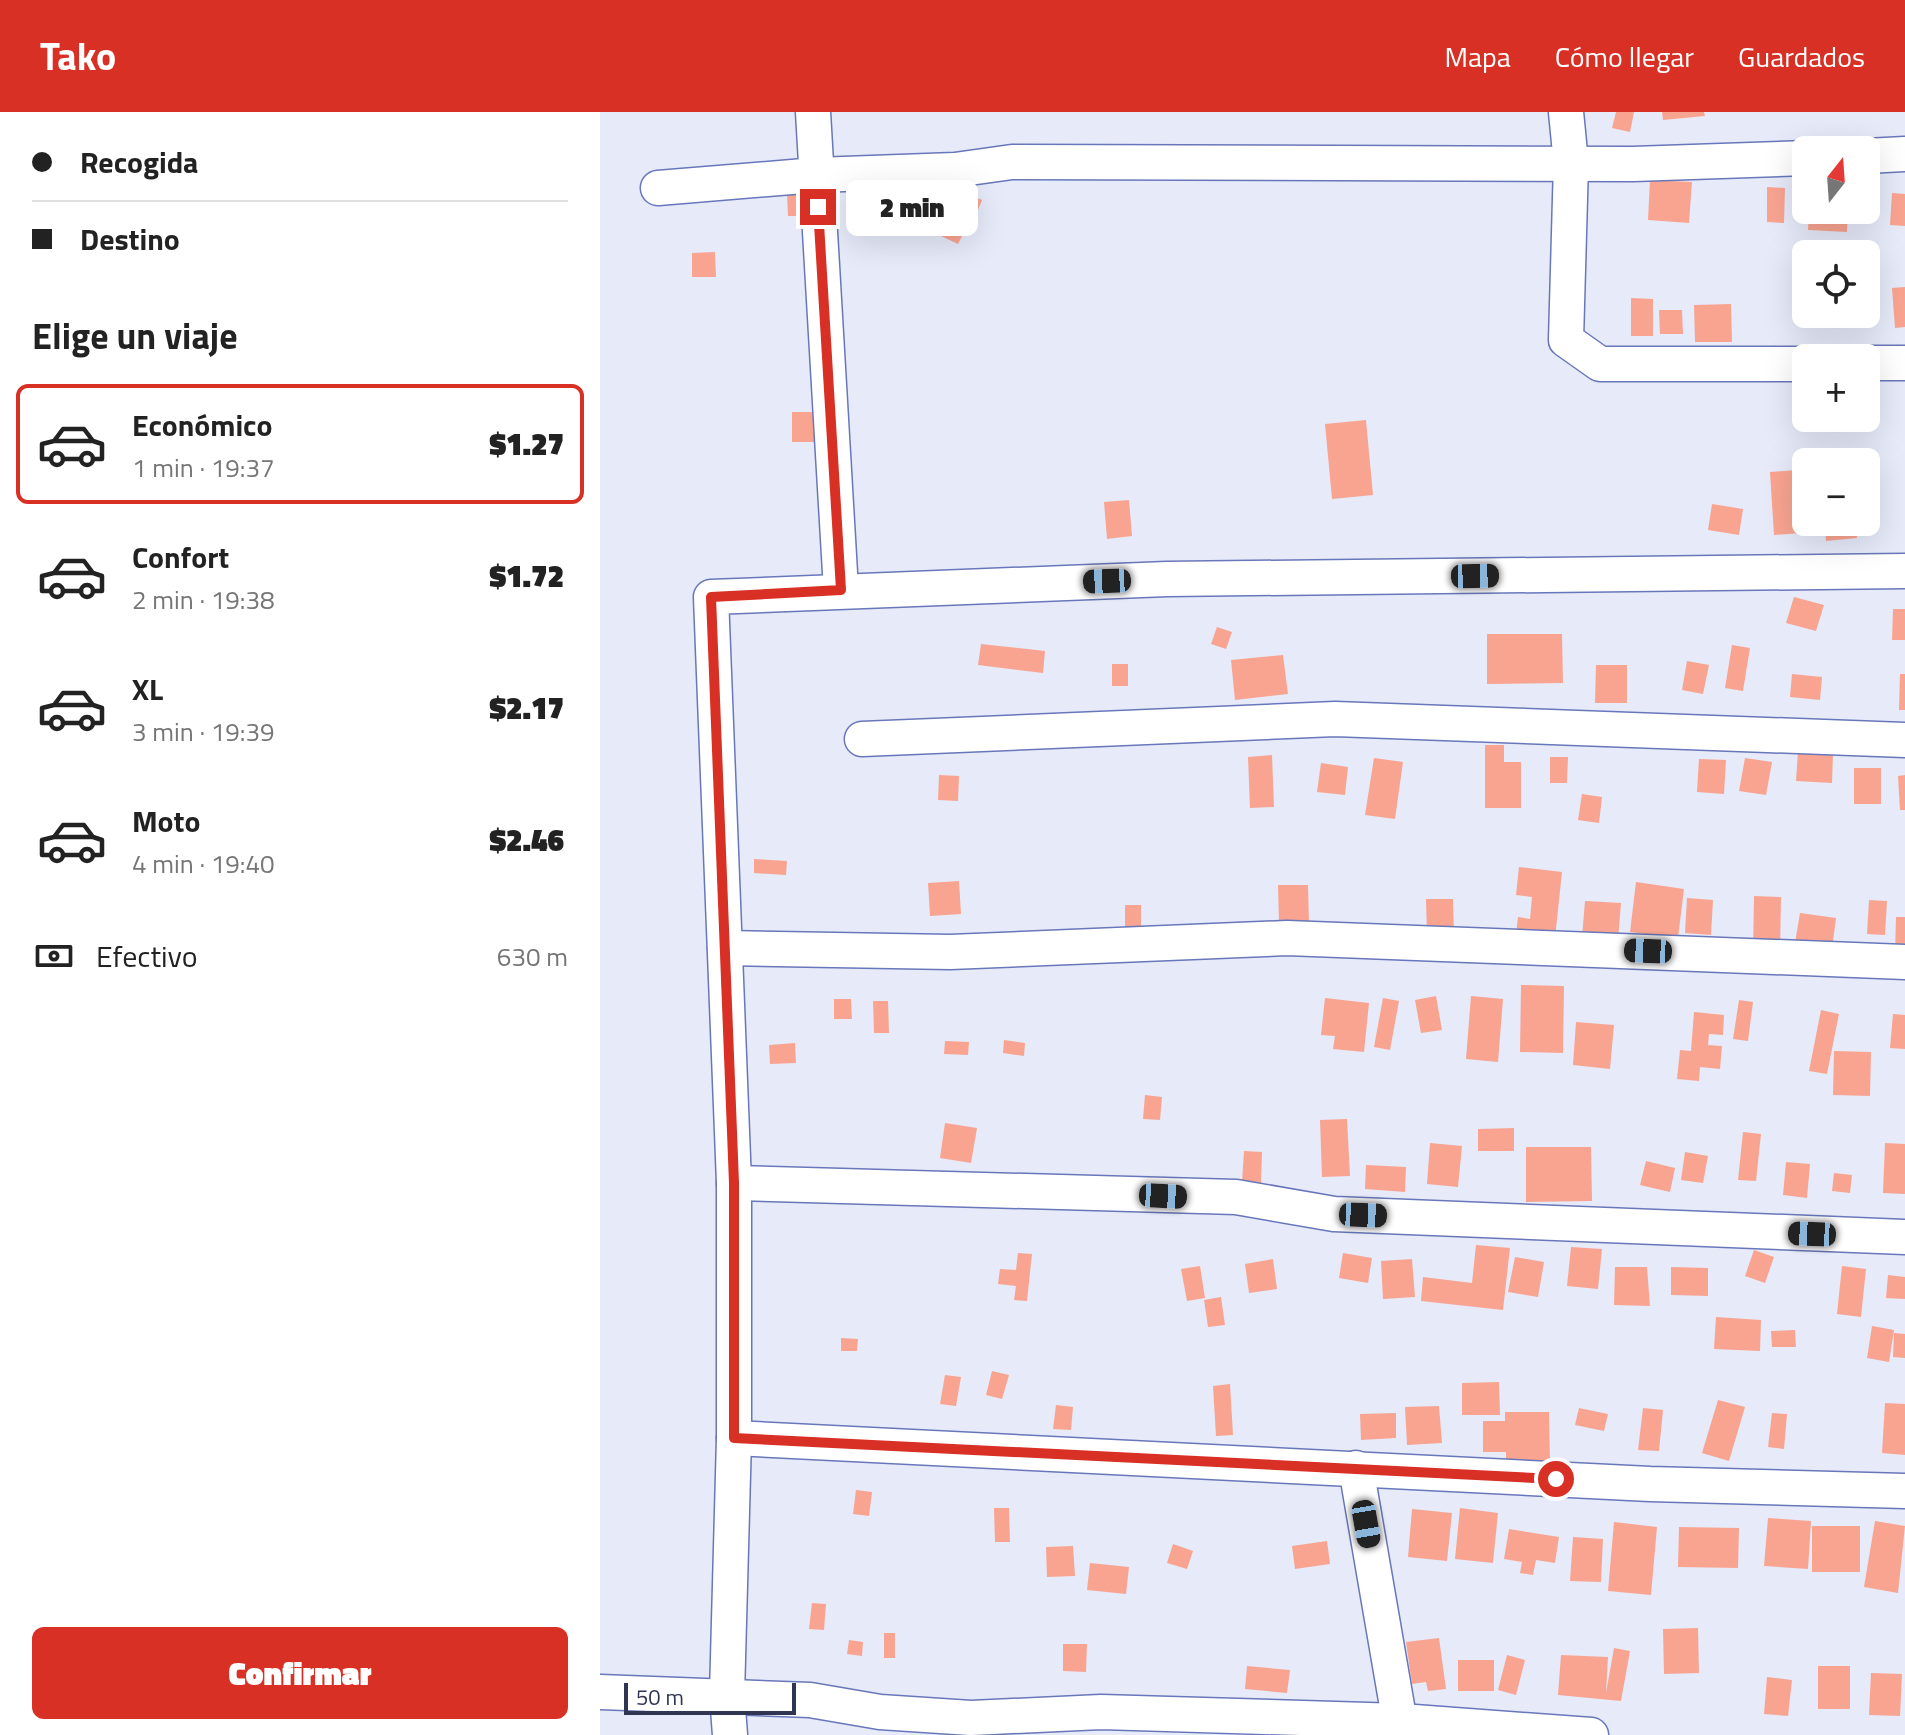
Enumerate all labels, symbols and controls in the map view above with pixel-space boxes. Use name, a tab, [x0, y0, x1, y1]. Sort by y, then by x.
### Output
text: Tako	[40, 27, 116, 85]
text: Mapa	[1444, 35, 1511, 78]
text: Cómo llegar	[1555, 35, 1694, 78]
text: Guardados	[1738, 35, 1865, 78]
north arrow	[1792, 136, 1880, 224]
map controls	[1792, 136, 1880, 536]
text: Recogida	[80, 139, 198, 185]
callout: 2 min	[846, 179, 978, 235]
text: 2 min	[880, 188, 944, 227]
route end	[800, 189, 836, 225]
text: Destino	[80, 216, 180, 262]
button: locate	[1792, 240, 1880, 328]
text: Elige un viaje	[32, 308, 238, 363]
button: +	[1792, 344, 1880, 432]
text: Económico	[132, 402, 272, 448]
icon: car	[36, 408, 108, 480]
text: $1.27	[490, 421, 564, 467]
text: 1 min · 19:37	[132, 448, 275, 487]
button: −	[1792, 448, 1880, 536]
text: Confort	[132, 534, 229, 580]
icon: car	[36, 540, 108, 612]
text: $1.72	[490, 553, 564, 599]
car	[1451, 564, 1499, 588]
car	[1083, 568, 1131, 594]
text: 2 min · 19:38	[132, 580, 275, 619]
text: XL	[132, 666, 163, 712]
icon: car	[36, 672, 108, 744]
text: $2.17	[490, 685, 564, 731]
text: 3 min · 19:39	[132, 712, 275, 751]
text: Moto	[132, 798, 200, 844]
icon: car	[36, 804, 108, 876]
text: $2.46	[490, 817, 564, 863]
text: 4 min · 19:40	[132, 844, 275, 883]
text: Efectivo	[96, 933, 198, 979]
icon: cash	[32, 934, 76, 978]
text: 630 m	[497, 937, 568, 976]
car	[1624, 938, 1672, 964]
car	[1138, 1183, 1188, 1209]
car	[1339, 1202, 1387, 1228]
car	[1788, 1221, 1836, 1247]
route start	[1538, 1461, 1574, 1497]
car	[1350, 1498, 1382, 1550]
button: Confirmar	[32, 1627, 568, 1719]
scale bar	[624, 1679, 796, 1715]
text: 50 m	[636, 1680, 684, 1714]

